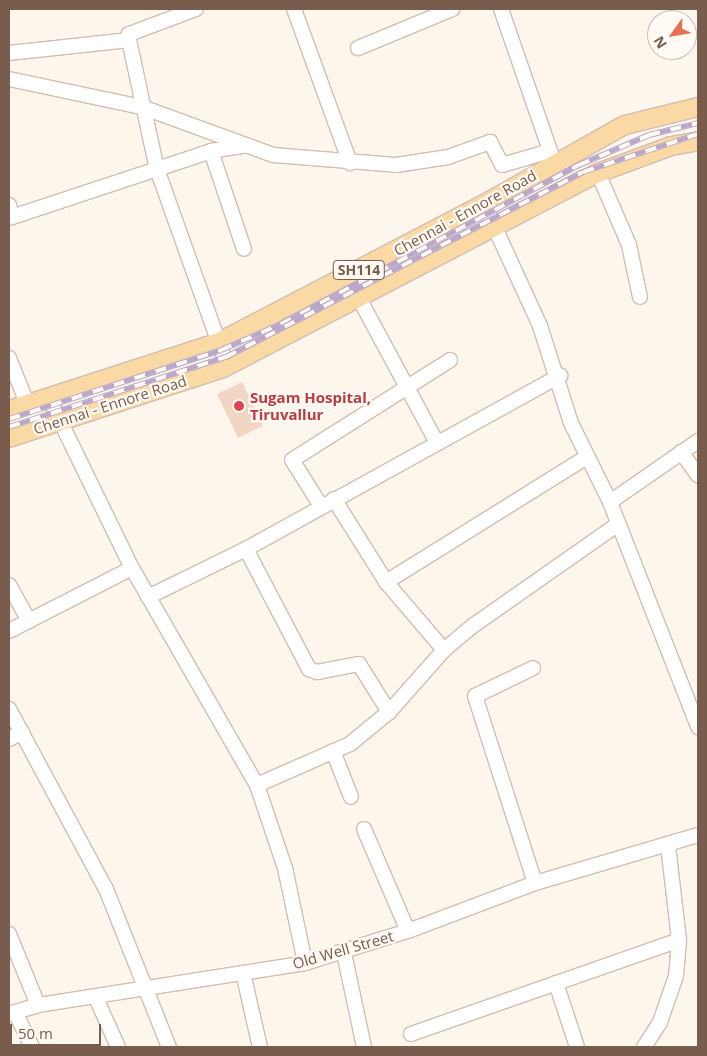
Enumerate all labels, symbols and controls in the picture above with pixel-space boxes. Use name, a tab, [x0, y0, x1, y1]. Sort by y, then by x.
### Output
north arrow	[647, 10, 697, 60]
text: N	[649, 33, 671, 53]
street label: Chennai - Ennore Road	[391, 166, 539, 260]
road number: SH114	[333, 258, 385, 282]
street label: Chennai - Ennore Road	[31, 372, 189, 438]
place label: Sugam Hospital, Tiruvallur	[250, 388, 371, 423]
marker: Sugam Hospital, Tiruvallur	[232, 399, 246, 413]
street label: Old Well Street	[290, 927, 396, 973]
scale bar	[12, 1014, 104, 1046]
text: 50 m	[18, 1023, 53, 1043]

